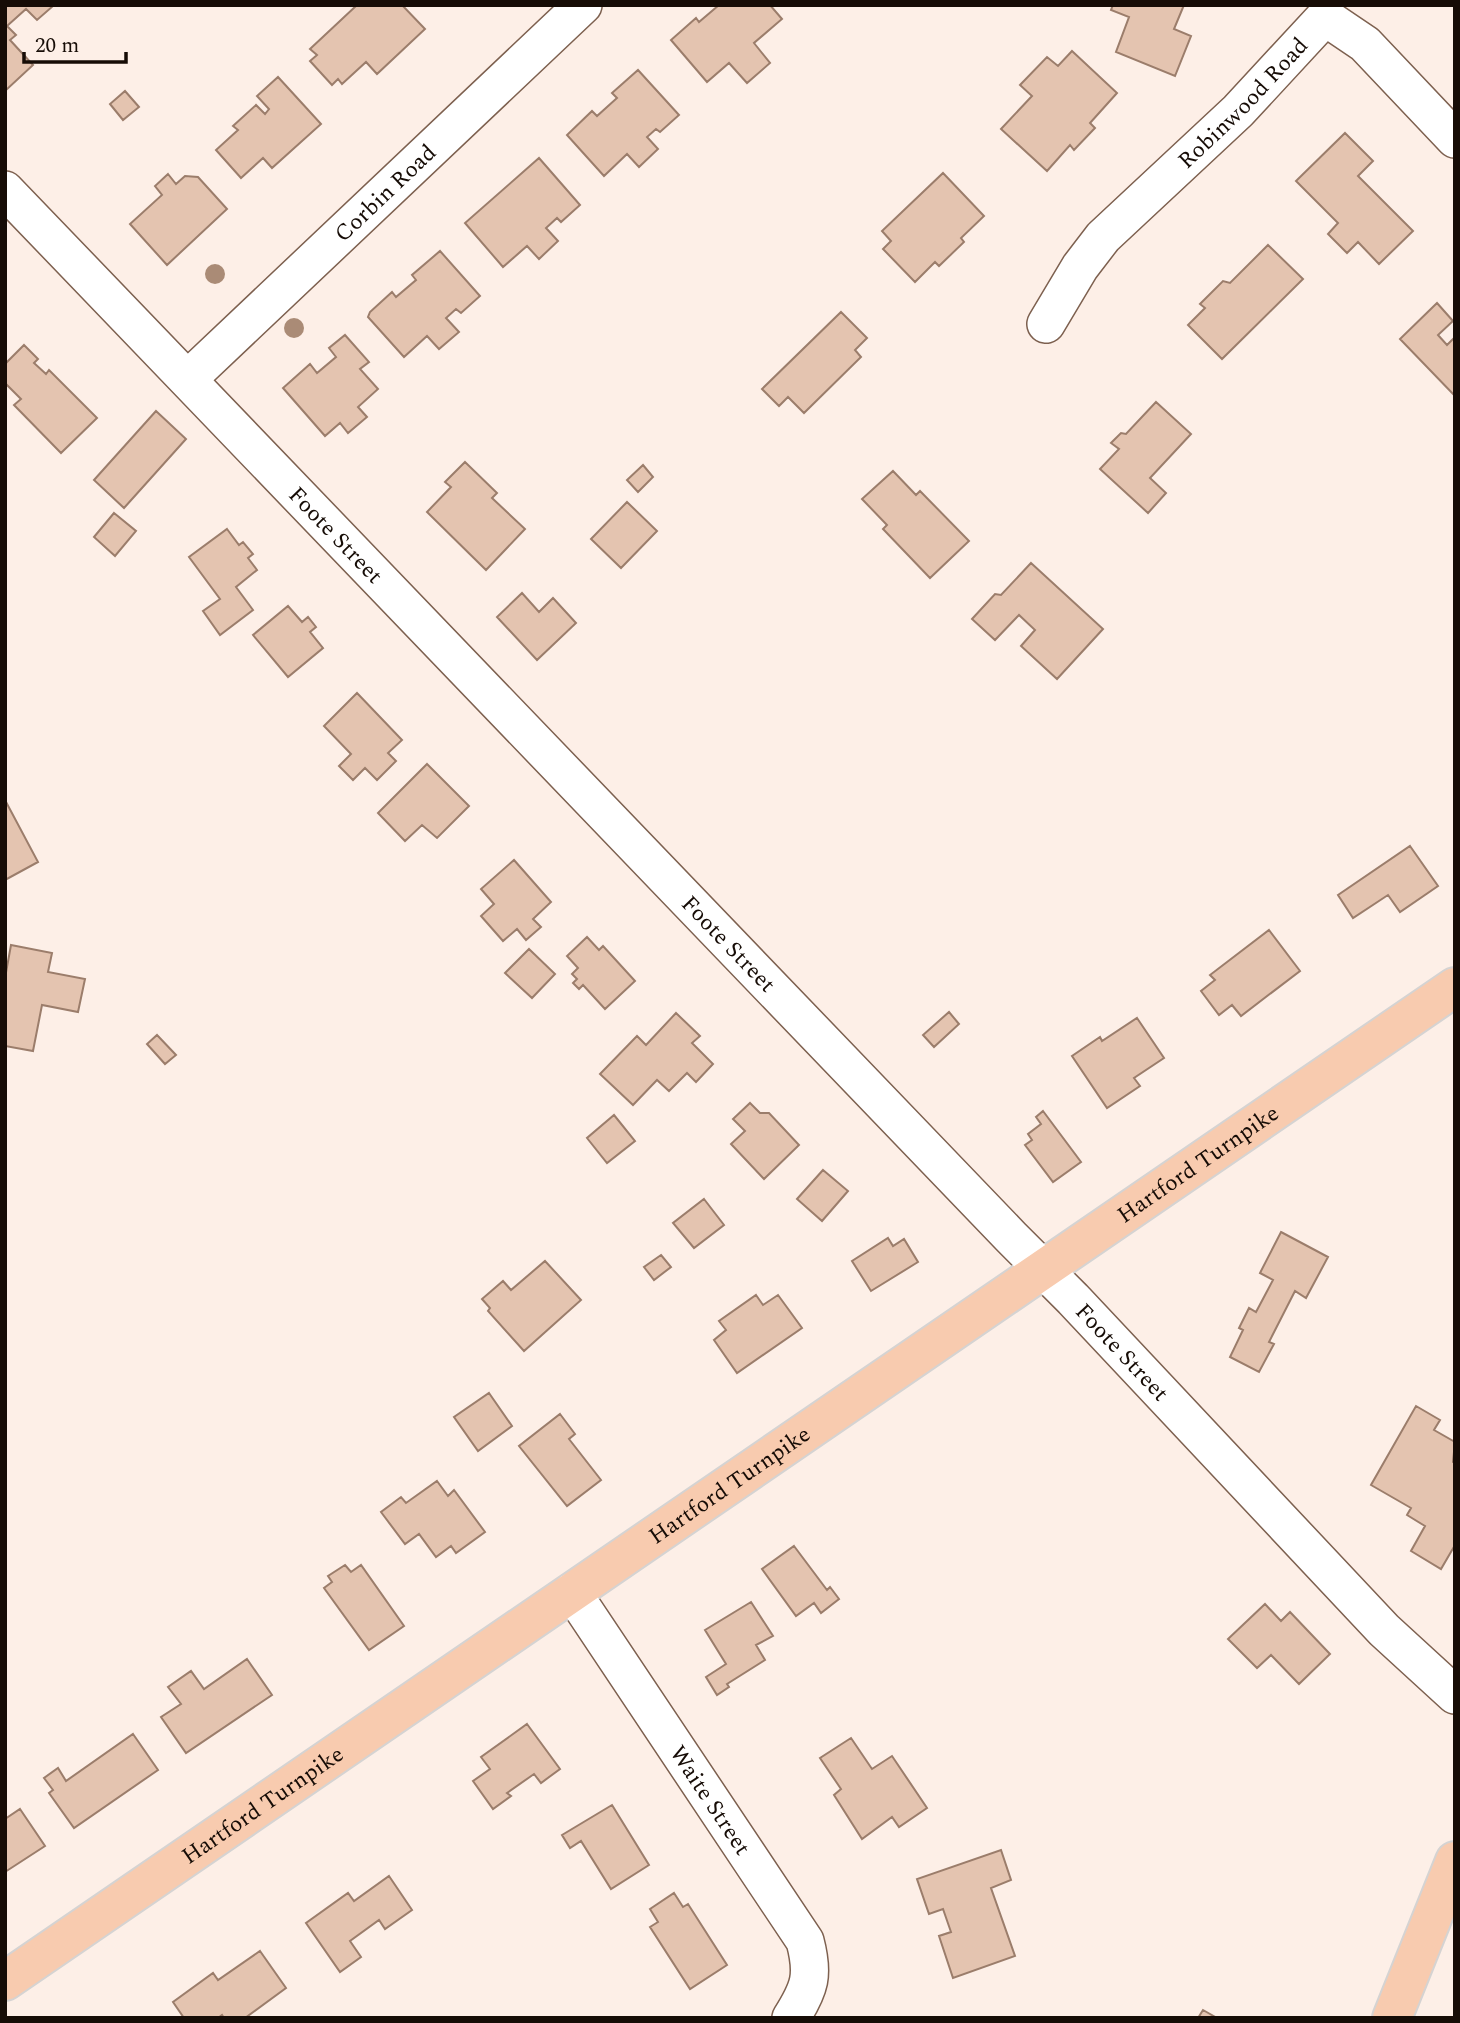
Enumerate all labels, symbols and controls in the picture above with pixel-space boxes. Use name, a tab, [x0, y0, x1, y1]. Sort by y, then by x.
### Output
scale bar	[24, 21, 126, 65]
text: 20 m	[35, 30, 79, 62]
street label: Robinwood Road	[1170, 30, 1317, 178]
street label: Corbin Road	[327, 136, 445, 251]
street label: Foote Street	[280, 479, 391, 592]
street label: Foote Street	[672, 888, 783, 1001]
street label: Hartford Turnpike	[1110, 1097, 1287, 1233]
street label: Foote Street	[1066, 1296, 1177, 1410]
street label: Hartford Turnpike	[642, 1418, 818, 1554]
street label: Hartford Turnpike	[175, 1738, 351, 1874]
street label: Waite Street	[660, 1739, 759, 1863]

